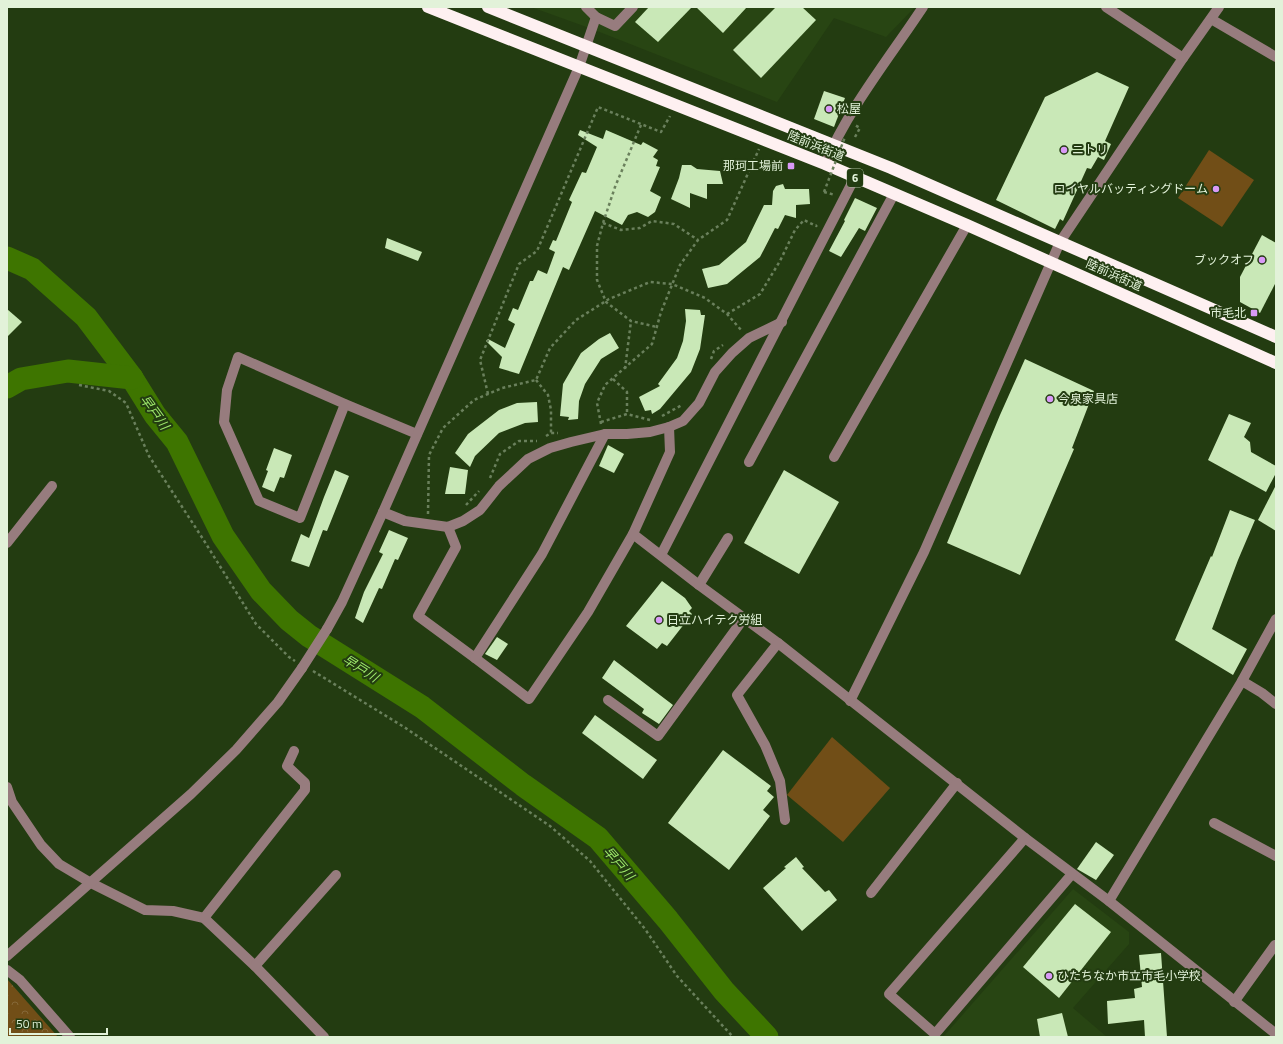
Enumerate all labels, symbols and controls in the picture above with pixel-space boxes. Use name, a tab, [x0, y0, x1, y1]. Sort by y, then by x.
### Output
place label: 松屋	[837, 99, 861, 118]
marker: 松屋	[824, 104, 834, 114]
street label: 陸前浜街道	[785, 125, 848, 166]
place label: ニトリ	[1072, 140, 1108, 159]
marker: ニトリ	[1059, 145, 1069, 155]
place label: 那珂工場前	[723, 156, 783, 175]
marker: 那珂工場前	[786, 161, 796, 171]
road number: 6	[847, 169, 863, 187]
place label: ロイヤルバッティングドーム	[1053, 179, 1208, 198]
marker: ロイヤルバッティングドーム	[1211, 184, 1221, 194]
place label: ブックオフ	[1194, 250, 1254, 269]
street label: 陸前浜街道	[1083, 254, 1145, 295]
marker: ブックオフ	[1257, 255, 1267, 265]
place label: 市毛北	[1210, 303, 1246, 322]
marker: 市毛北	[1249, 308, 1259, 318]
place label: 今泉家具店	[1058, 389, 1118, 408]
water label: 早戸川	[135, 390, 176, 435]
marker: 今泉家具店	[1045, 394, 1055, 404]
place label: 日立ハイテク労組	[667, 610, 763, 629]
marker: 日立ハイテク労組	[654, 615, 664, 625]
water label: 早戸川	[339, 649, 385, 688]
water label: 早戸川	[599, 842, 641, 886]
place label: ひたちなか市立市毛小学校	[1057, 966, 1201, 985]
marker: ひたちなか市立市毛小学校	[1044, 971, 1054, 981]
scale bar	[10, 1010, 107, 1036]
text: 50 m	[16, 1014, 42, 1033]

